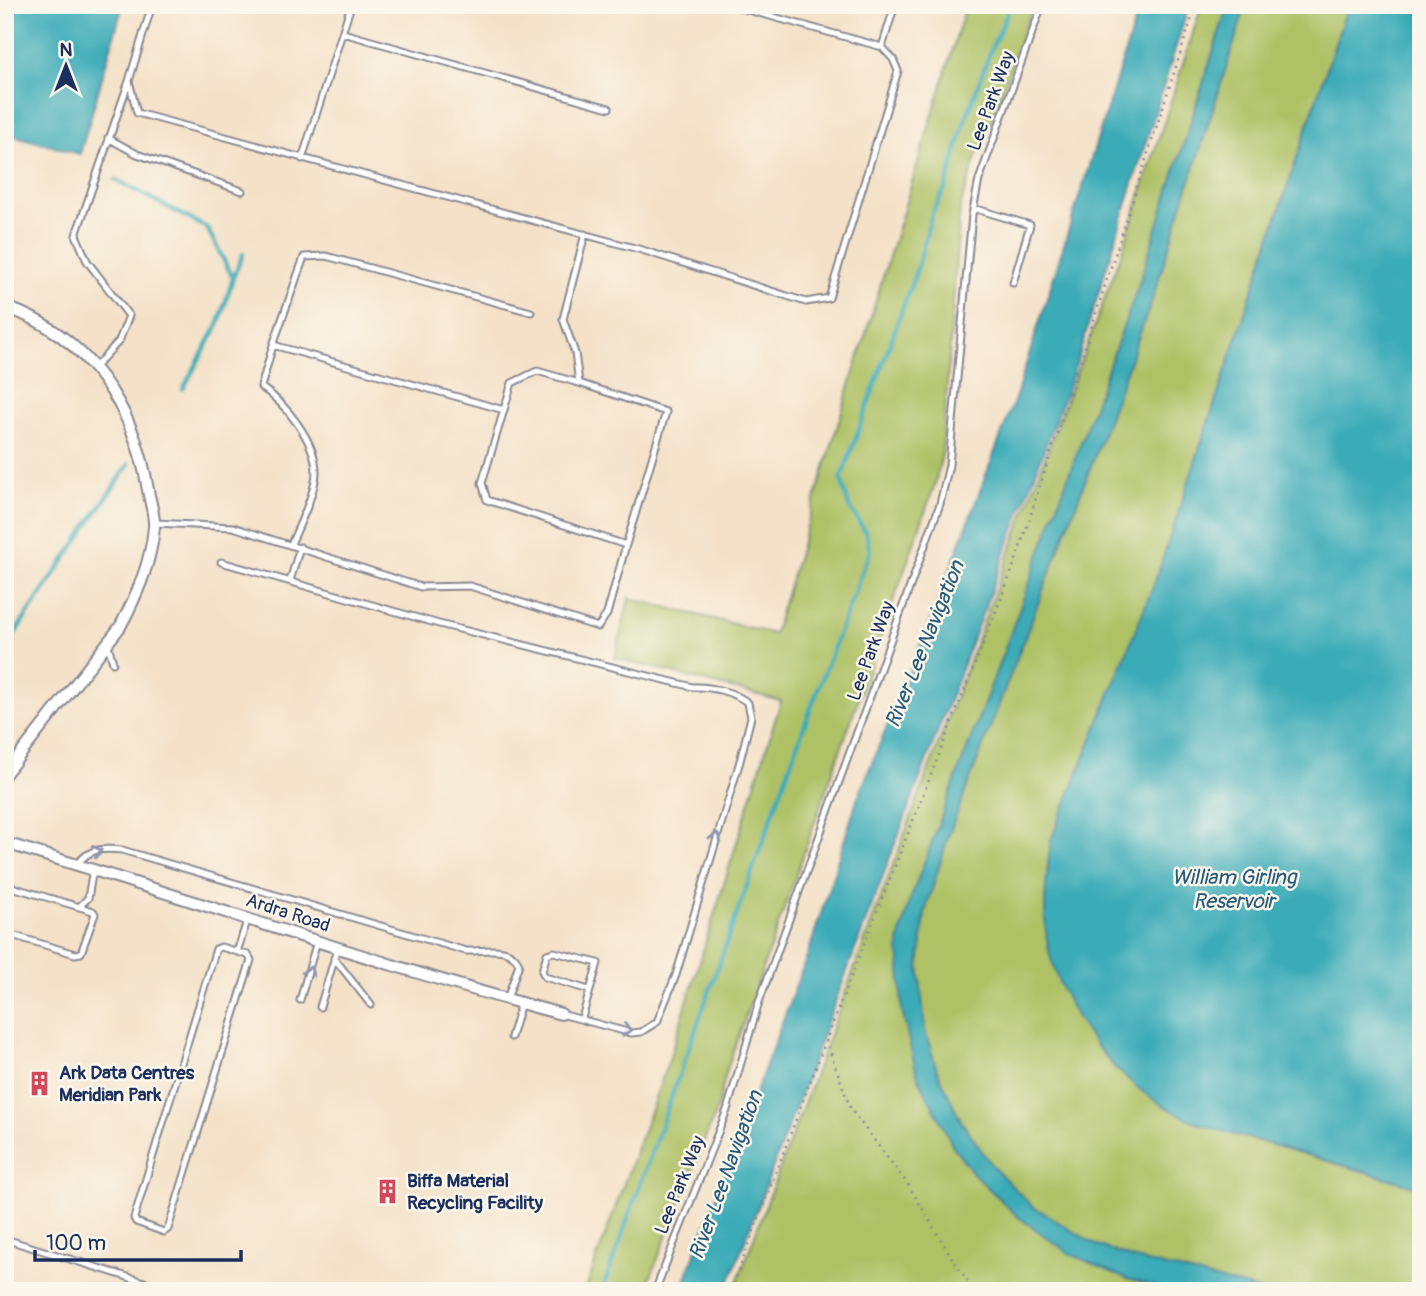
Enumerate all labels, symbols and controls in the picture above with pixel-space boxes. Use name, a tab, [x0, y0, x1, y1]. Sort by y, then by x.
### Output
north arrow	[32, 32, 102, 102]
text: N	[60, 38, 73, 62]
street label: Lee Park Way	[962, 48, 1020, 154]
water label: River Lee Navigation	[879, 556, 971, 731]
street label: Lee Park Way	[842, 598, 900, 704]
one-way arrow	[708, 832, 723, 844]
one-way arrow	[90, 845, 102, 859]
water label: William Girling Reservoir	[1172, 864, 1298, 915]
street label: Ardra Road	[243, 888, 333, 938]
one-way arrow	[300, 965, 315, 977]
one-way arrow	[621, 1022, 633, 1037]
place label: Ark Data Centres Meridian Park	[59, 1061, 195, 1107]
building icon: Ark Data Centres Meridian Park	[25, 1070, 53, 1098]
water label: River Lee Navigation	[683, 1086, 769, 1263]
street label: Lee Park Way	[649, 1132, 711, 1238]
place label: Biffa Material Recycling Facility	[407, 1169, 544, 1215]
building icon: Biffa Material Recycling Facility	[373, 1178, 401, 1206]
scale bar	[35, 1219, 242, 1263]
text: 100 m	[46, 1230, 106, 1257]

